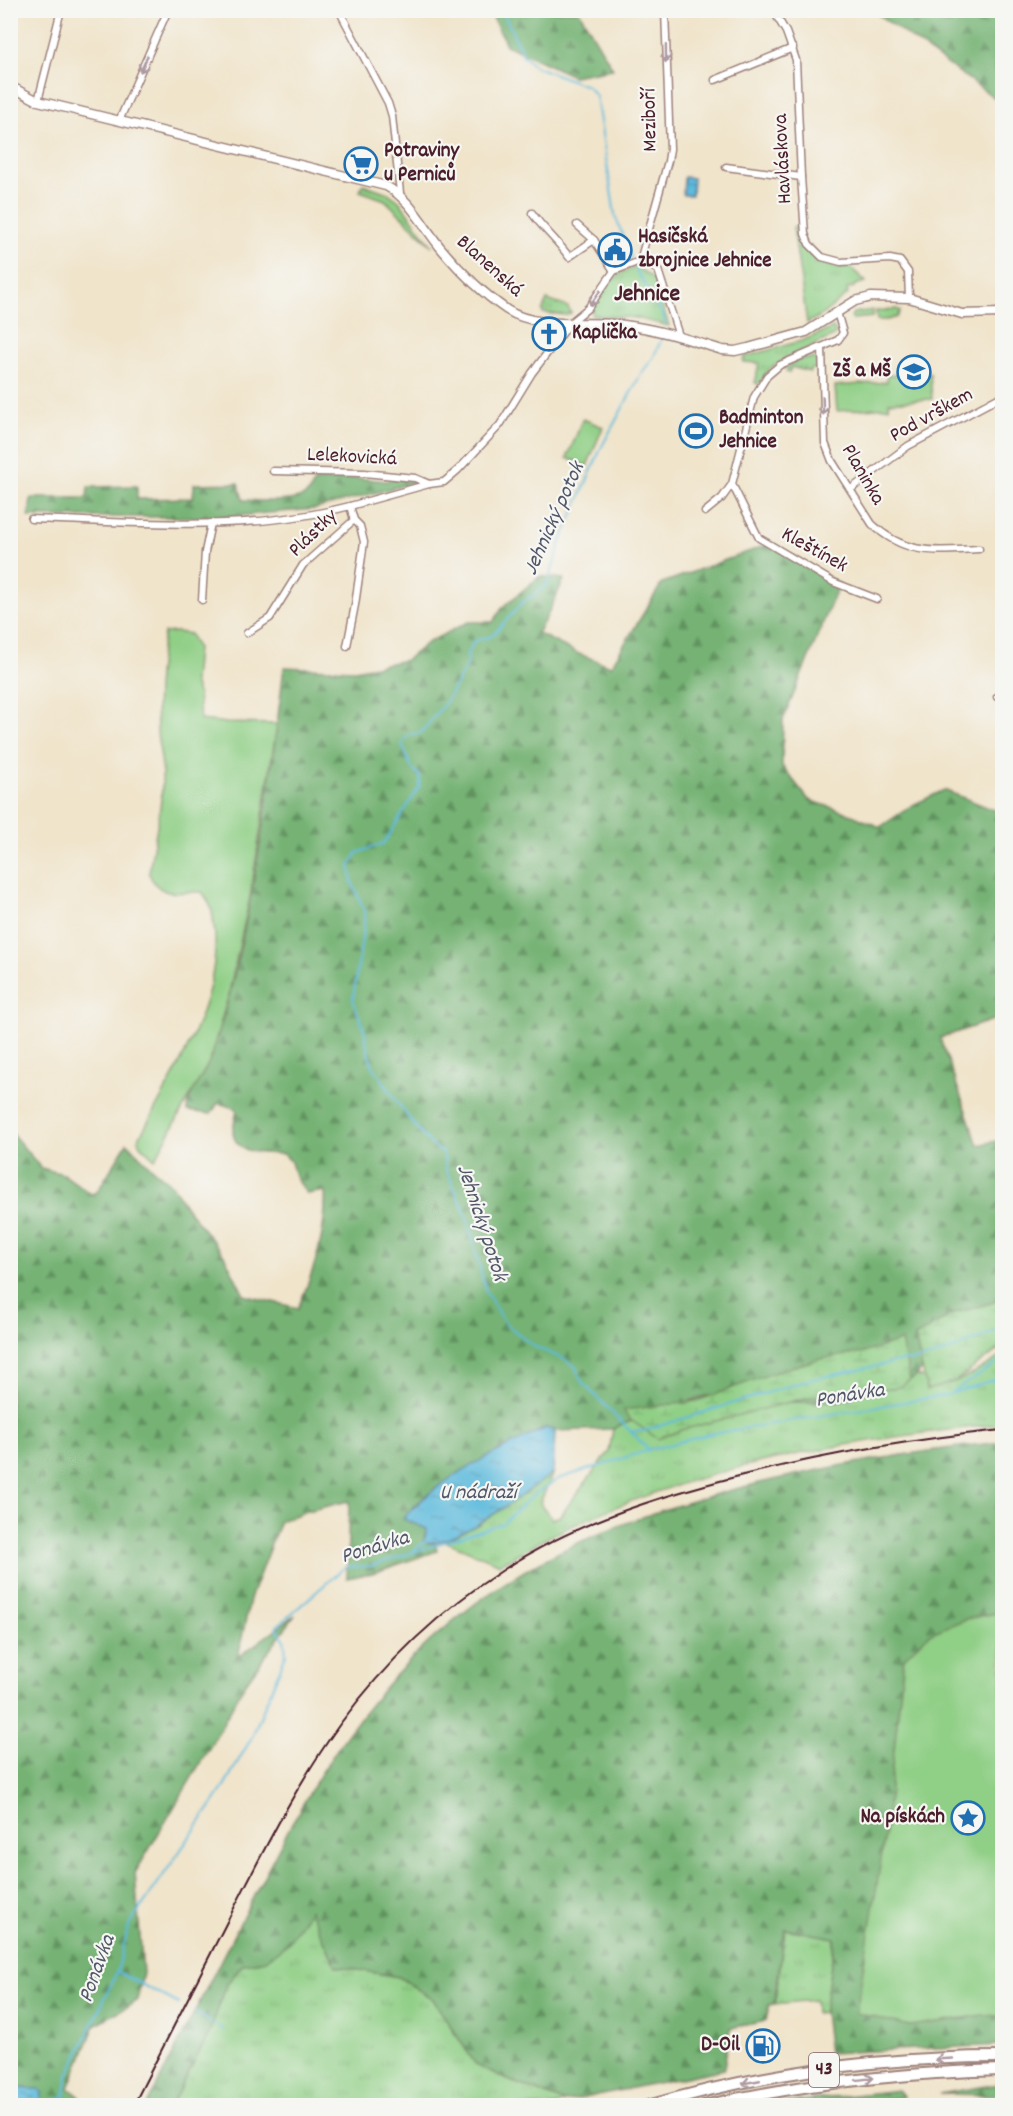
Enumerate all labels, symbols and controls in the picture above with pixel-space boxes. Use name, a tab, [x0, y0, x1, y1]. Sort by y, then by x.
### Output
one-way arrow	[660, 43, 671, 63]
one-way arrow	[138, 54, 149, 73]
street label: Meziboří	[635, 86, 667, 152]
street label: Havláskova	[767, 112, 801, 205]
place label: Potraviny u Perniců	[384, 137, 461, 191]
supermarket icon: Potraviny u Perniců	[343, 146, 379, 182]
place label: Hasičská zbrojnice Jehnice	[638, 223, 771, 277]
street label: Blanenská	[449, 229, 530, 306]
public building icon: Hasičská zbrojnice Jehnice	[597, 232, 633, 268]
district label: Jehnice	[614, 278, 680, 312]
one-way arrow	[589, 290, 601, 306]
church icon: Kaplička	[531, 316, 567, 352]
place label: Kaplička	[572, 319, 638, 349]
school or university icon: ZŠ a MŠ	[896, 354, 932, 390]
place label: ZŠ a MŠ	[833, 357, 891, 387]
street label: Pod vrškem	[885, 381, 979, 451]
one-way arrow	[817, 396, 829, 416]
place label: Badminton Jehnice	[719, 404, 804, 458]
sports icon: Badminton Jehnice	[678, 413, 714, 449]
street label: Planinka	[832, 439, 892, 512]
street label: Lelekovická	[306, 441, 398, 475]
water label: Jehnický potok	[516, 456, 594, 580]
street label: Plástky	[282, 502, 346, 565]
street label: Kleštínek	[775, 520, 853, 582]
water label: Jehnický potok	[448, 1161, 515, 1287]
water label: Ponávka	[813, 1375, 888, 1417]
water label: U nádraží	[439, 1478, 523, 1509]
water label: Ponávka	[337, 1523, 414, 1573]
place icon: Na pískách	[950, 1800, 986, 1836]
place label: Na pískách	[860, 1803, 945, 1833]
water label: Ponávka	[72, 1929, 125, 2007]
fuel station icon: D-Oil	[745, 2028, 781, 2064]
place label: D-Oil	[701, 2031, 741, 2061]
road number: 43	[809, 2053, 839, 2087]
one-way arrow	[935, 2053, 955, 2064]
one-way arrow	[855, 2073, 875, 2084]
one-way arrow	[741, 2077, 761, 2088]

